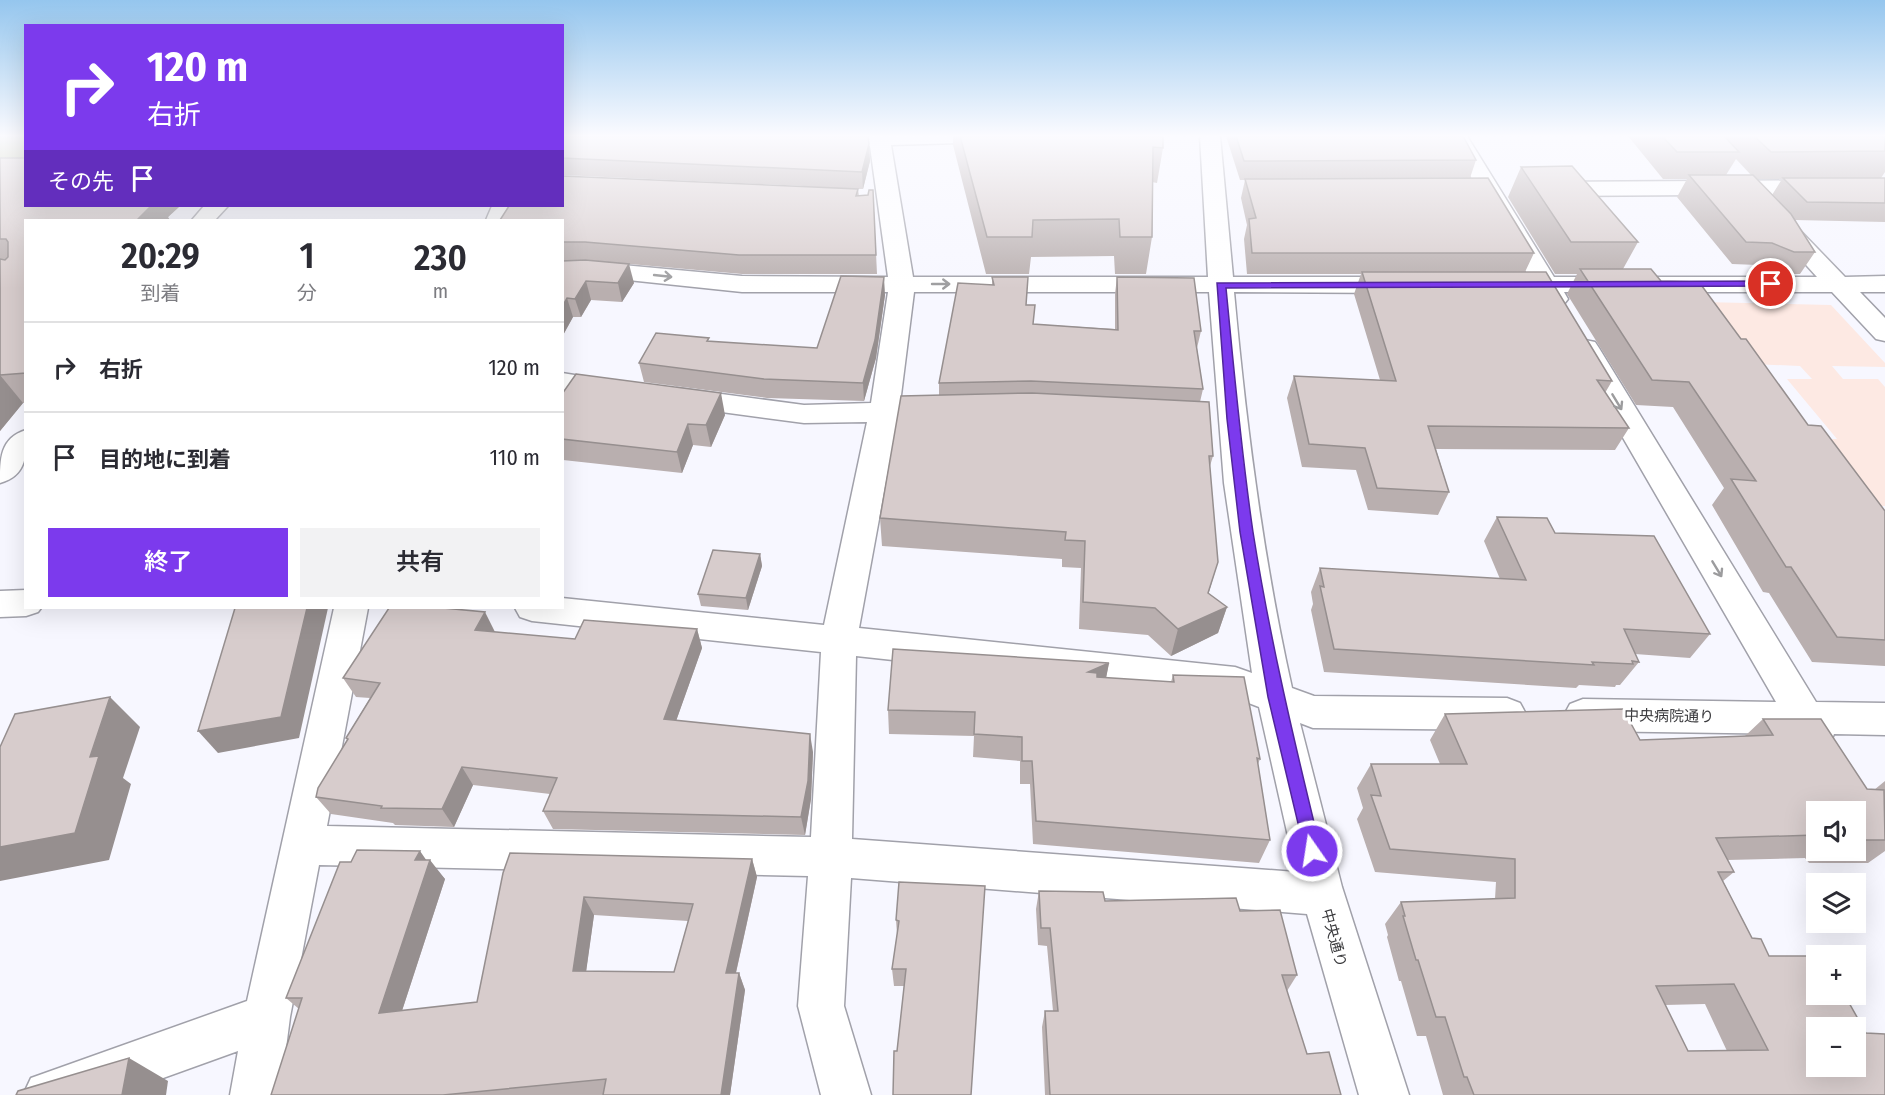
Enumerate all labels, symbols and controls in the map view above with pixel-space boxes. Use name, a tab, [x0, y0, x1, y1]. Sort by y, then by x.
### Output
text: 120 m	[147, 42, 248, 92]
icon: right	[48, 48, 126, 126]
text: 右折	[147, 99, 201, 131]
icon: arrive	[126, 162, 159, 195]
text: その先	[48, 168, 114, 195]
text: 20:29	[121, 234, 200, 278]
text: 1	[299, 234, 314, 278]
text: 230	[414, 236, 467, 280]
pin	[1745, 258, 1796, 309]
icon: arrive	[1754, 267, 1787, 300]
one-way arrow	[652, 271, 672, 282]
one-way arrow	[931, 278, 951, 290]
text: m	[433, 279, 448, 303]
text: 到着	[140, 281, 180, 305]
text: 分	[297, 281, 317, 305]
icon: right	[48, 351, 81, 384]
text: 120 m	[488, 354, 540, 381]
text: 右折	[99, 356, 143, 383]
one-way arrow	[1611, 393, 1623, 410]
icon: arrive	[48, 441, 81, 474]
text: 110 m	[490, 444, 540, 471]
text: 目的地に到着	[99, 446, 231, 473]
button: 終了	[48, 528, 288, 597]
button: 共有	[300, 528, 540, 597]
one-way arrow	[1711, 560, 1723, 577]
street label: 中央病院通り	[1624, 706, 1714, 726]
map controls	[1806, 801, 1866, 1077]
button: sound	[1806, 801, 1866, 861]
position arrow	[1280, 819, 1344, 883]
button: layers	[1806, 873, 1866, 933]
street label: 中央通り	[1318, 907, 1350, 969]
button: +	[1806, 945, 1866, 1005]
button: −	[1806, 1017, 1866, 1077]

